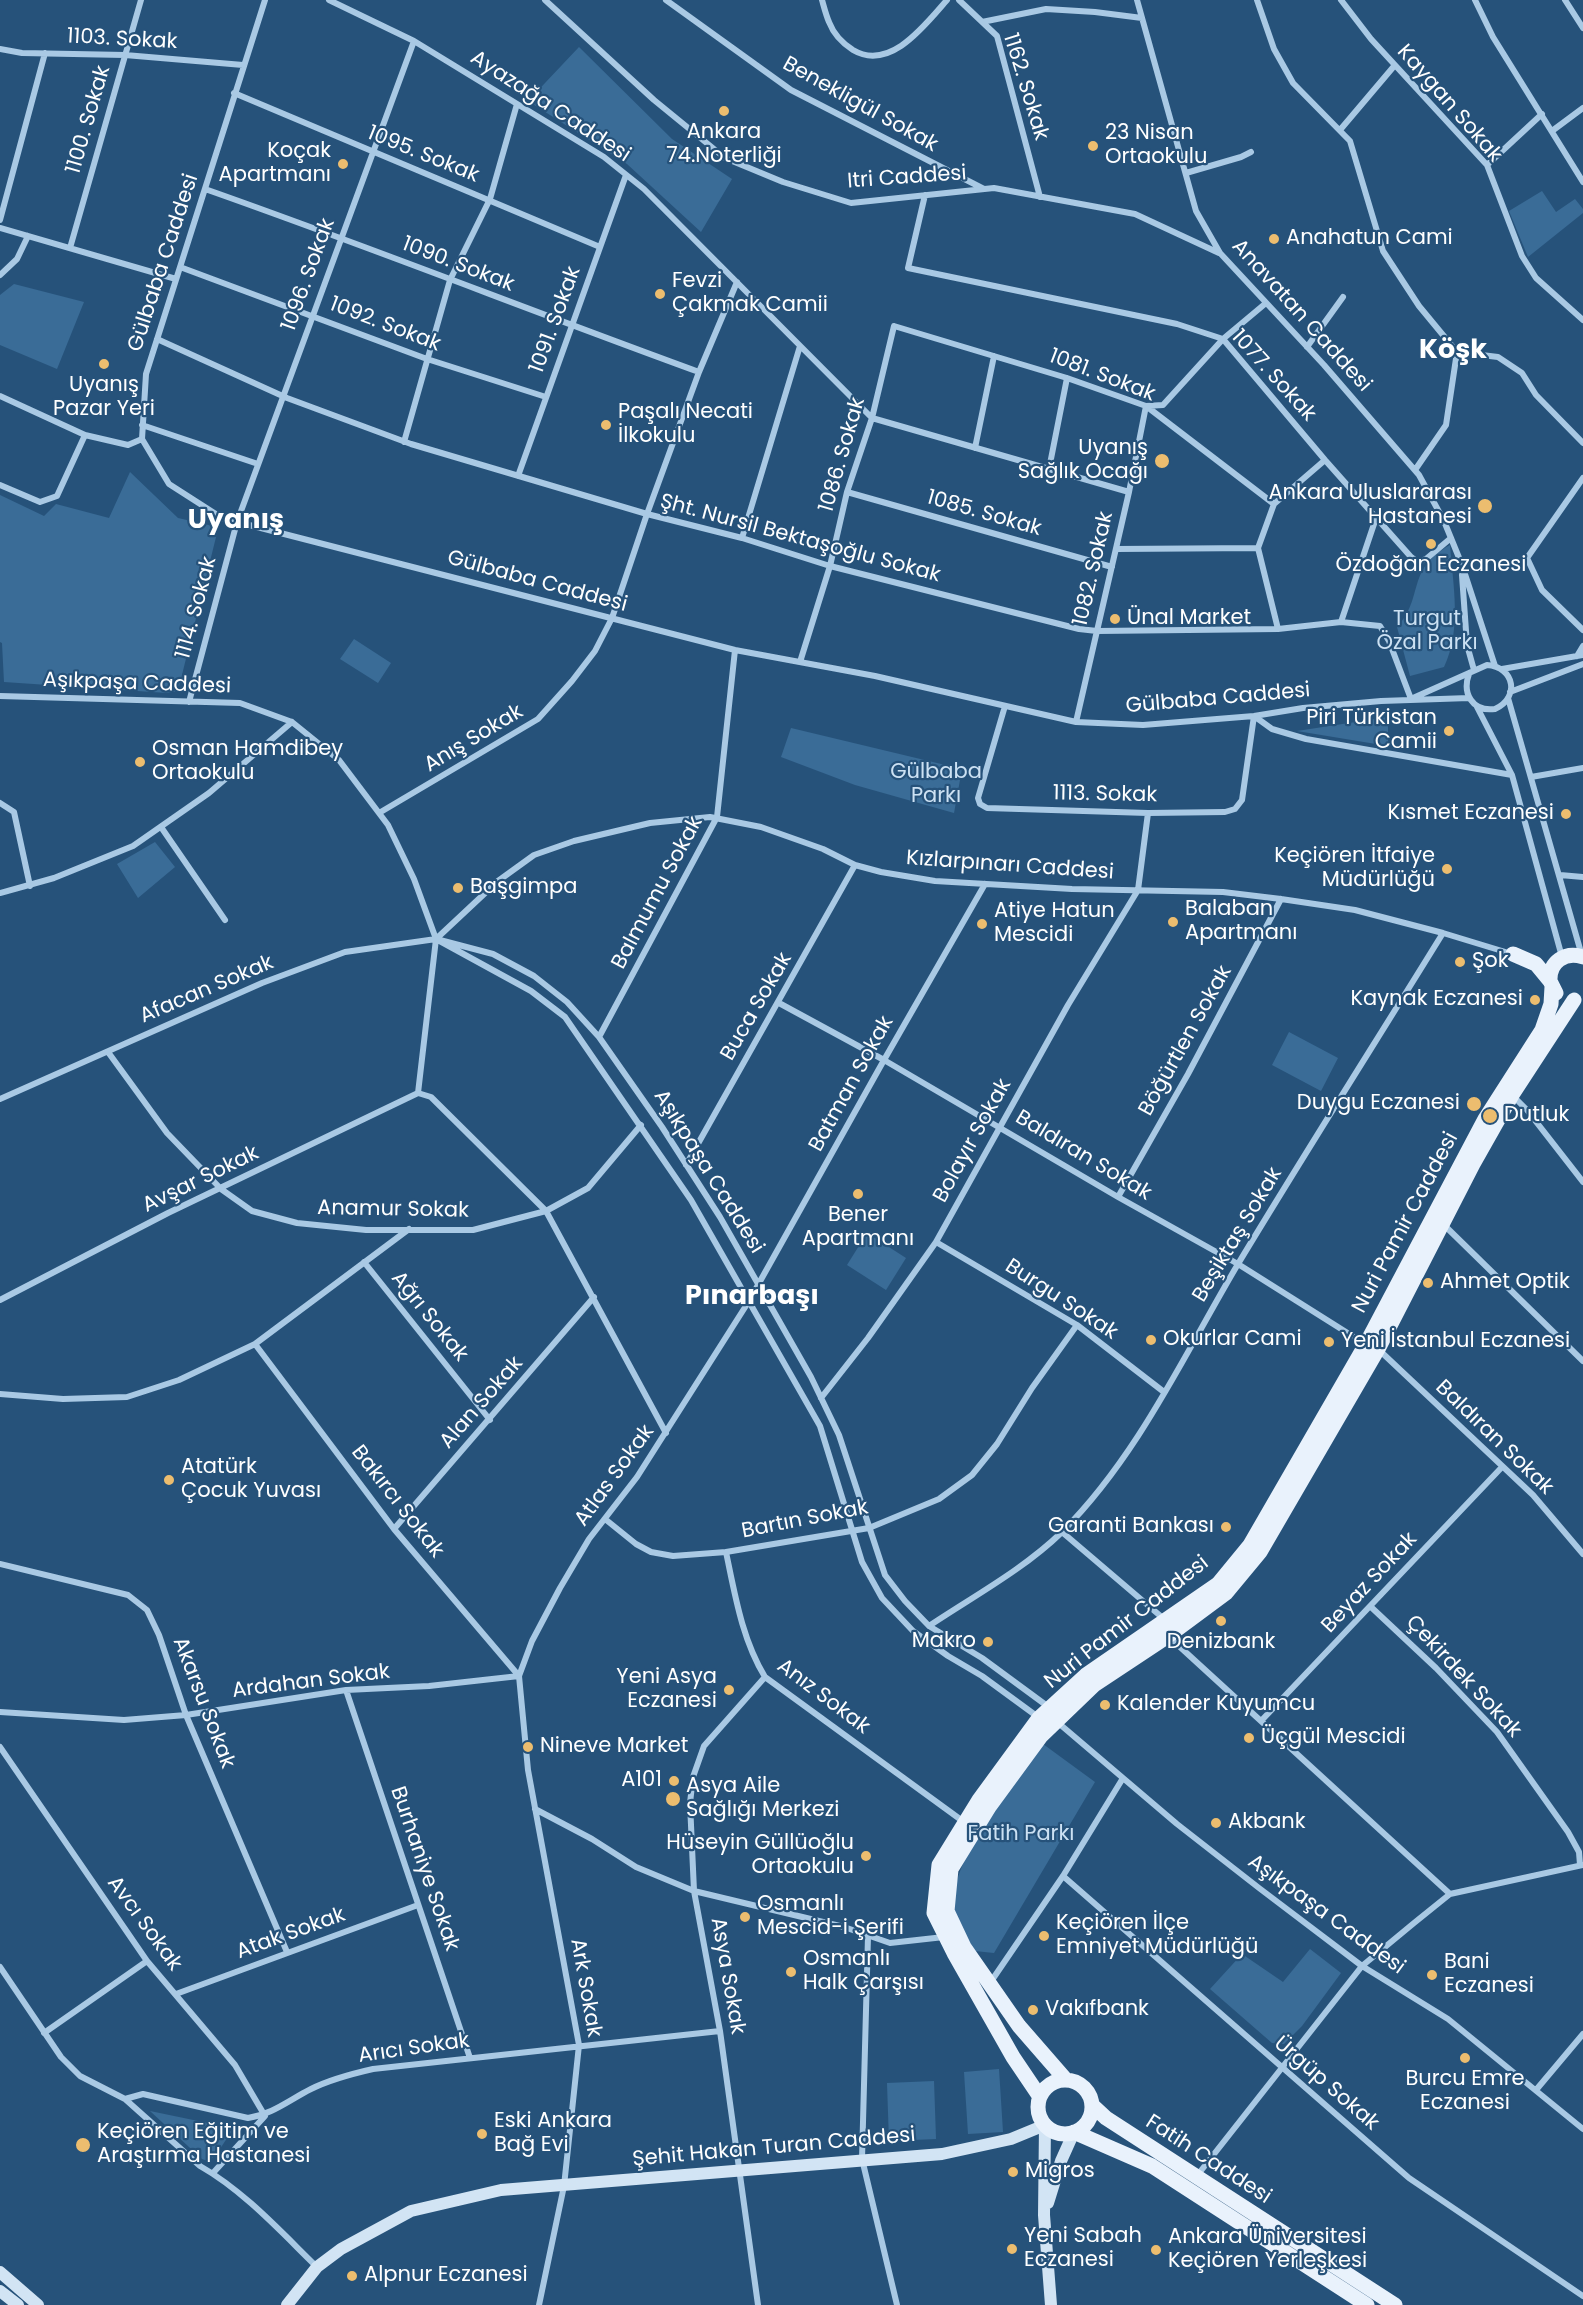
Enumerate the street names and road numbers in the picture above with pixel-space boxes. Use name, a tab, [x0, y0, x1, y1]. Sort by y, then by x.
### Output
street label: 1103. Sokak	[66, 25, 178, 55]
street label: 1162. Sokak	[997, 30, 1053, 144]
street label: Kaygan Sokak	[1391, 40, 1507, 168]
street label: Ayazağa Caddesi	[465, 46, 635, 168]
street label: Benekligül Sokak	[778, 52, 942, 158]
street label: 1100. Sokak	[62, 63, 116, 177]
street label: 1095. Sokak	[364, 121, 482, 189]
street label: Itri Caddesi	[847, 161, 967, 195]
street label: Gülbaba Caddesi	[123, 171, 205, 355]
street label: 1096. Sokak	[277, 215, 341, 335]
street label: 1090. Sokak	[398, 232, 518, 298]
street label: Anavatan Caddesi	[1226, 235, 1376, 397]
street label: 1091. Sokak	[525, 263, 587, 377]
street label: 1092. Sokak	[326, 292, 444, 358]
street label: 1077. Sokak	[1225, 325, 1321, 427]
street label: 1081. Sokak	[1045, 344, 1159, 408]
street label: 1086. Sokak	[815, 395, 871, 515]
street label: 1085. Sokak	[924, 486, 1044, 542]
street label: Şht. Nursil Bektaşoğlu Sokak	[657, 489, 943, 589]
street label: 1082. Sokak	[1069, 509, 1119, 629]
street label: Gülbaba Caddesi	[444, 546, 630, 618]
street label: 1114. Sokak	[171, 554, 223, 662]
street label: Aşıkpaşa Caddesi	[43, 668, 231, 700]
street label: Gülbaba Caddesi	[1125, 678, 1311, 720]
street label: Anış Sokak	[420, 700, 528, 778]
street label: 1113. Sokak	[1053, 781, 1157, 809]
street label: Balmumu Sokak	[607, 812, 709, 974]
street label: Kızlarpınarı Caddesi	[905, 846, 1115, 886]
street label: Buca Sokak	[716, 949, 798, 1065]
street label: Afacan Sokak	[136, 950, 278, 1030]
street label: Böğürtlen Sokak	[1134, 961, 1238, 1121]
street label: Batman Sokak	[804, 1012, 900, 1156]
street label: Bolayır Sokak	[929, 1075, 1017, 1207]
street label: Aşıkpaşa Caddesi	[647, 1086, 769, 1258]
street label: Baldıran Sokak	[1010, 1105, 1156, 1207]
street label: Nuri Pamir Caddesi	[1348, 1128, 1464, 1318]
street label: Avşar Sokak	[139, 1141, 263, 1219]
street label: Beşiktaş Sokak	[1188, 1163, 1288, 1307]
street label: Anamur Sokak	[317, 1196, 469, 1224]
street label: Burgu Sokak	[1000, 1254, 1122, 1346]
street label: Ağrı Sokak	[385, 1267, 473, 1367]
street label: Alan Sokak	[435, 1352, 529, 1454]
street label: Baldıran Sokak	[1430, 1375, 1558, 1501]
street label: Atlas Sokak	[570, 1420, 660, 1532]
street label: Bakırcı Sokak	[345, 1441, 449, 1563]
street label: Bartın Sokak	[740, 1495, 870, 1545]
street label: Beyaz Sokak	[1317, 1527, 1423, 1639]
street label: Nuri Pamir Caddesi	[1040, 1551, 1214, 1695]
street label: Çekirdek Sokak	[1400, 1611, 1526, 1743]
street label: Akarsu Sokak	[166, 1634, 240, 1772]
street label: Anız Sokak	[772, 1654, 874, 1740]
street label: Ardahan Sokak	[231, 1660, 391, 1704]
street label: Burhaniye Sokak	[384, 1783, 464, 1955]
street label: Aşıkpaşa Caddesi	[1242, 1849, 1410, 1981]
street label: Avcı Sokak	[101, 1872, 187, 1976]
street label: Atak Sokak	[233, 1903, 349, 1965]
street label: Asya Sokak	[704, 1916, 750, 2036]
street label: Ark Sokak	[564, 1937, 606, 2039]
street label: Arıcı Sokak	[357, 2029, 471, 2069]
street label: Ürgüp Sokak	[1268, 2032, 1384, 2136]
street label: Fatih Caddesi	[1141, 2110, 1275, 2210]
street label: Şehit Hakan Turan Caddesi	[632, 2123, 916, 2173]

